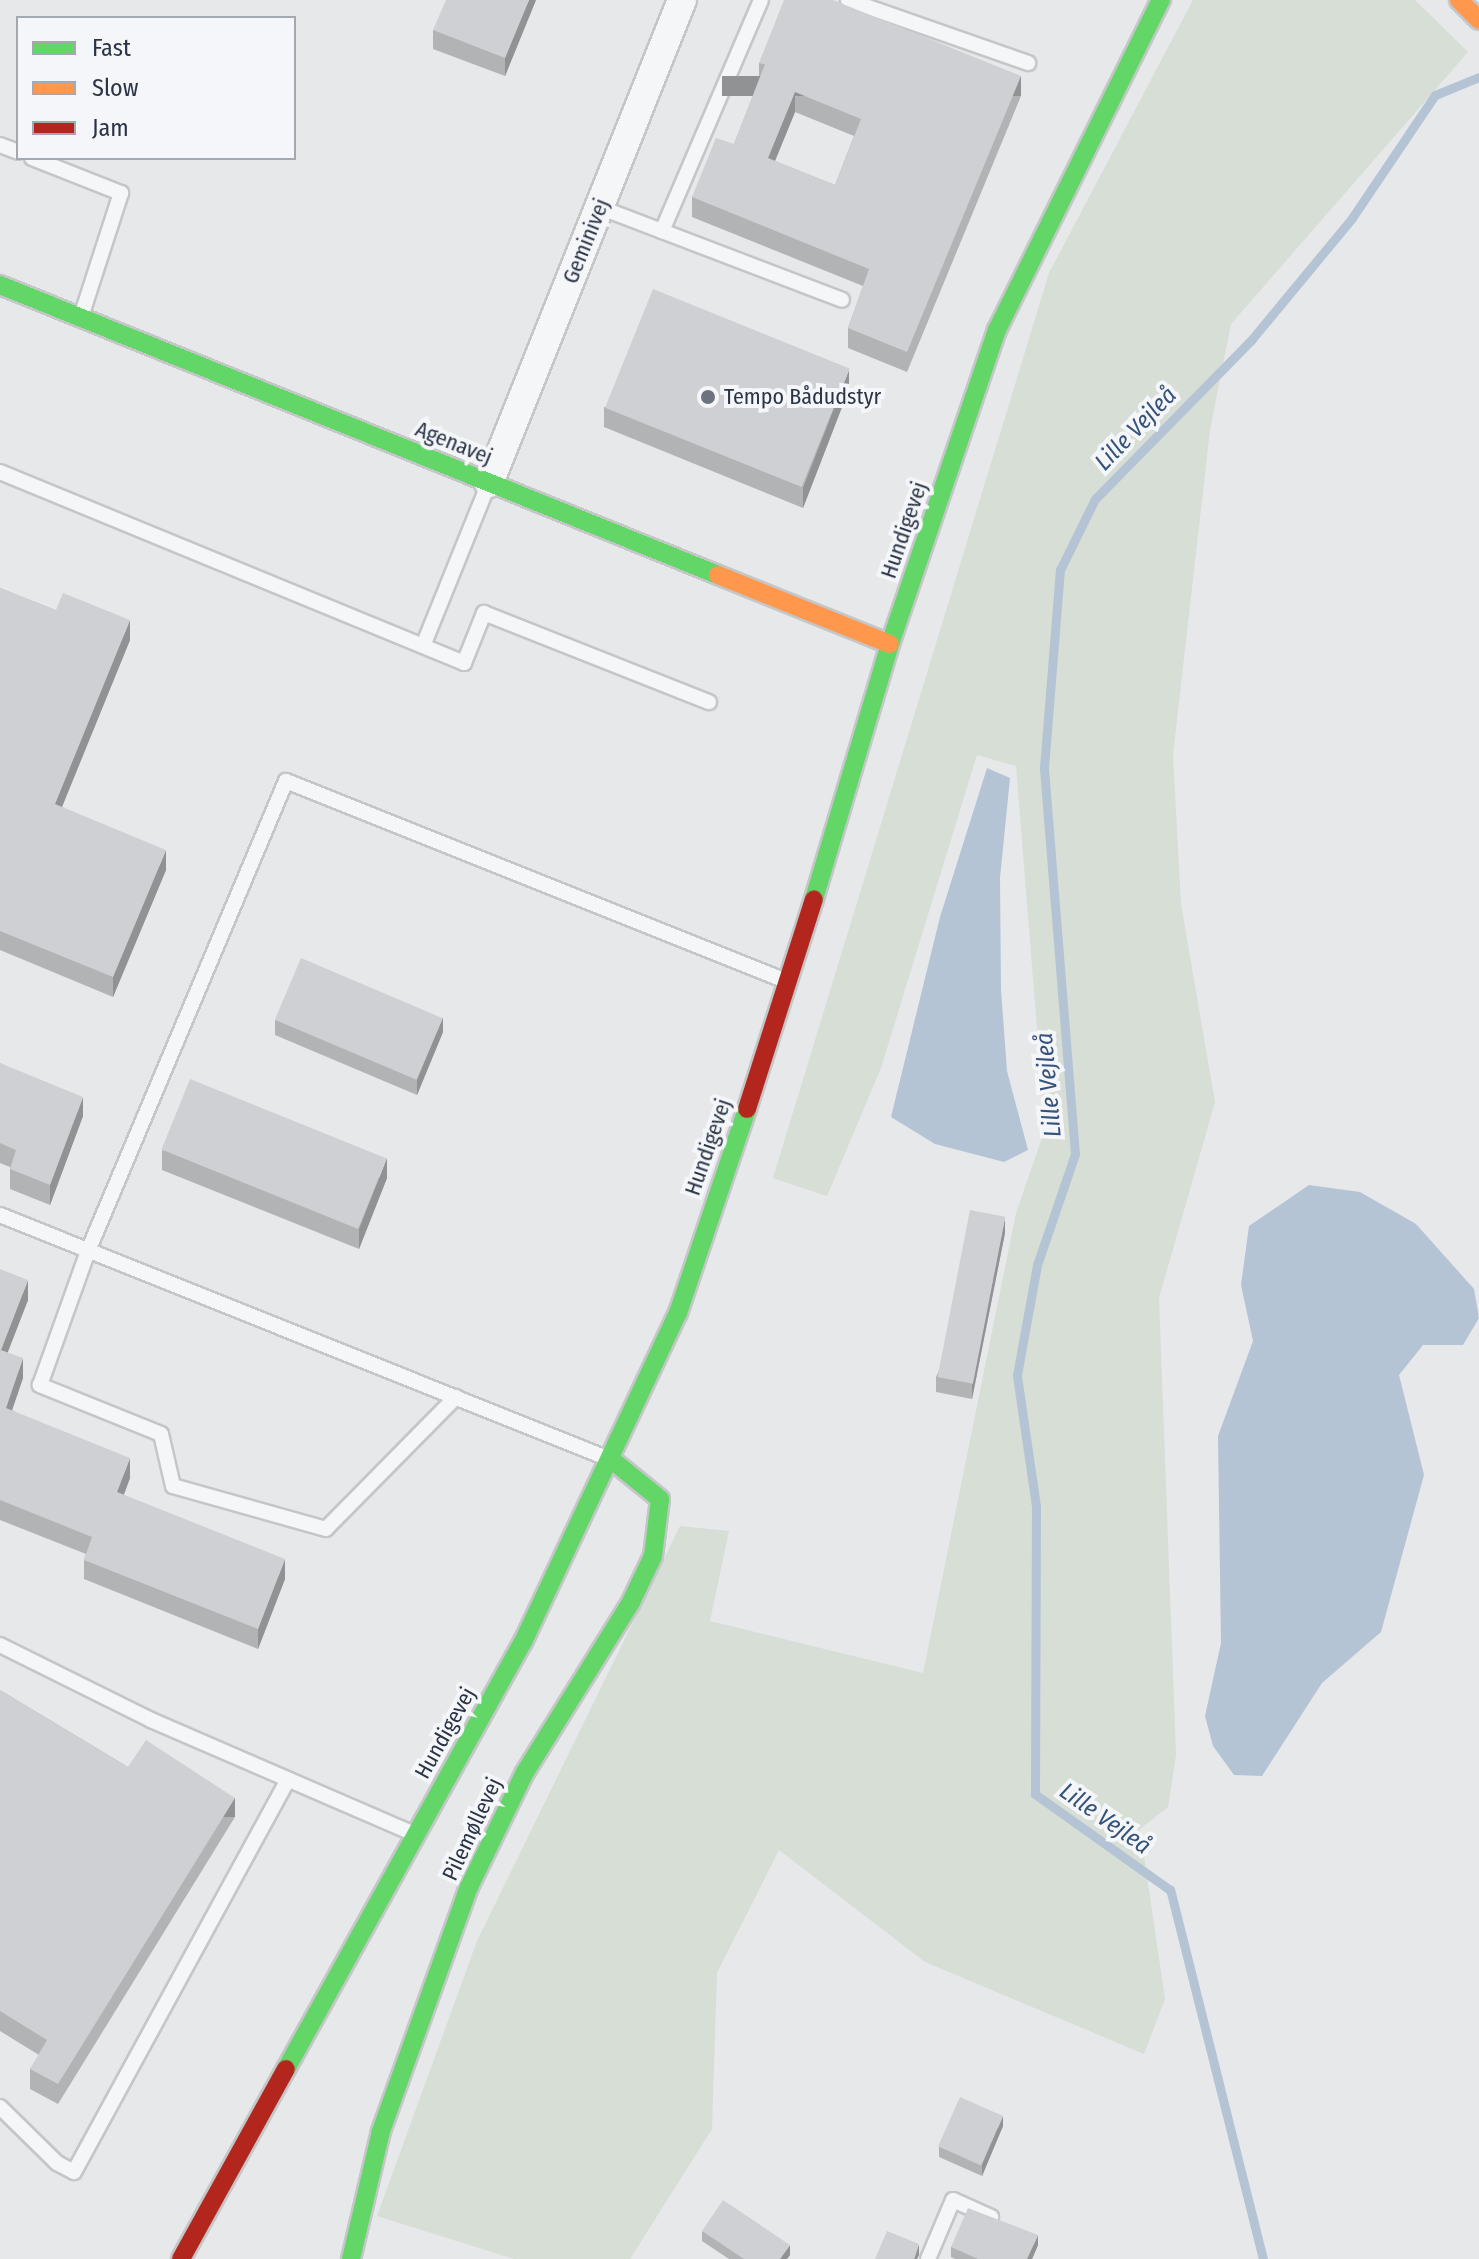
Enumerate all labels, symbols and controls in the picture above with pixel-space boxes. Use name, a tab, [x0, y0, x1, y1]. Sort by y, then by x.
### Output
legend	[16, 16, 296, 160]
text: Fast	[92, 34, 131, 62]
text: Slow	[92, 74, 138, 102]
text: Jam	[92, 114, 129, 142]
street label: Geminivej	[557, 195, 615, 287]
water label: Lille Vejleå	[1089, 381, 1183, 477]
place label: Tempo Bådudstyr	[724, 384, 881, 410]
marker: Tempo Bådudstyr	[699, 388, 717, 406]
street label: Agenavej	[412, 416, 496, 470]
street label: Hundigevej	[875, 478, 933, 582]
water label: Lille Vejleå	[1030, 1032, 1068, 1138]
street label: Hundigevej	[679, 1095, 737, 1199]
street label: Hundigevej	[409, 1683, 481, 1783]
street label: Pilemøllevej	[437, 1773, 507, 1885]
water label: Lille Vejleå	[1054, 1777, 1156, 1861]

